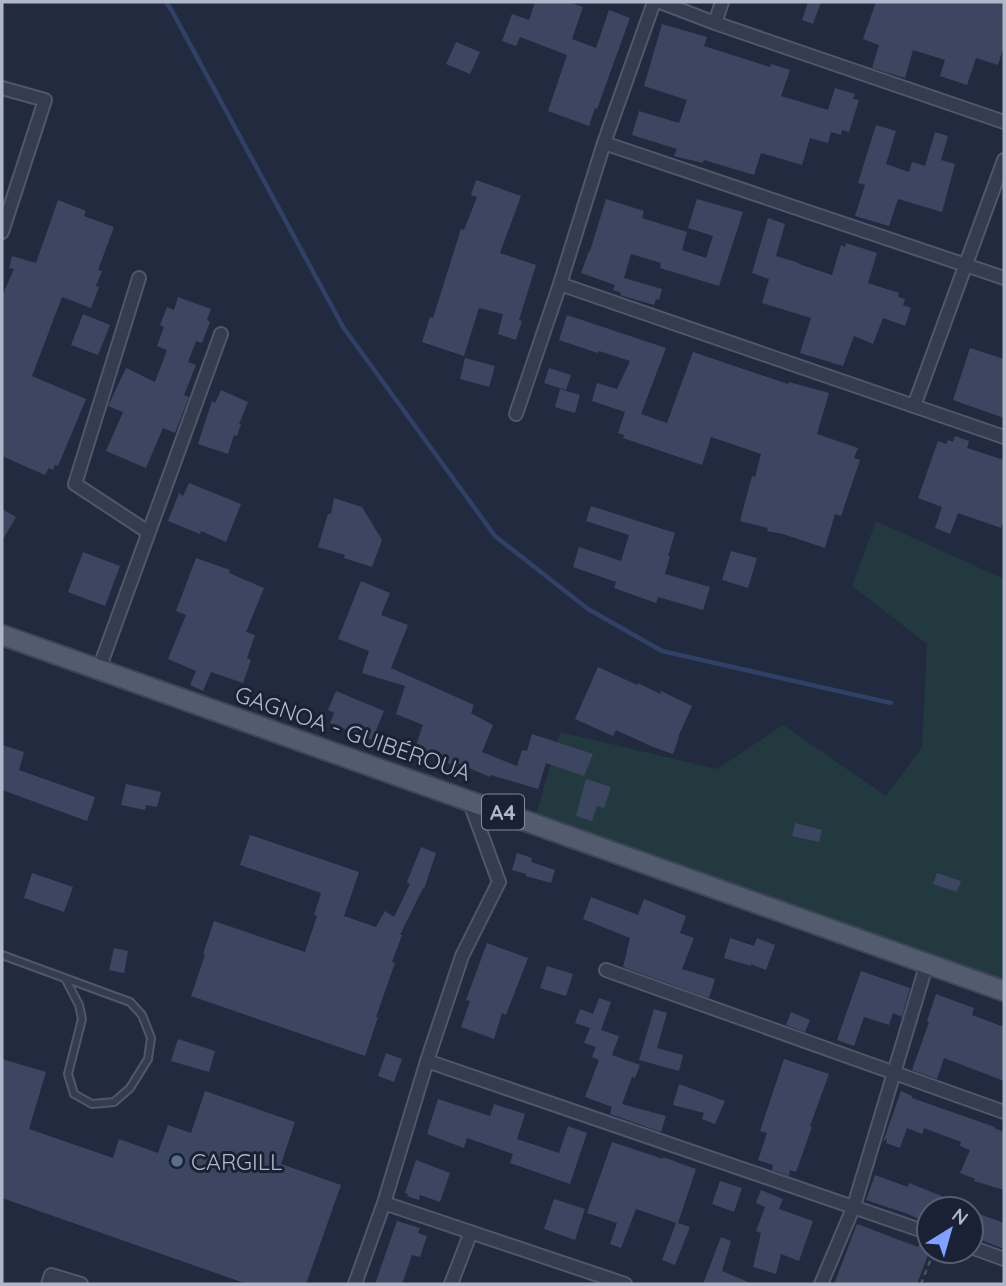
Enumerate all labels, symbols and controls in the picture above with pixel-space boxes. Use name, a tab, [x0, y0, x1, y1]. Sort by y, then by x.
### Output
street label: GAGNOA - GUIBÉROUA	[231, 679, 475, 787]
road number: A4	[482, 794, 524, 830]
place label: CARGILL	[191, 1147, 282, 1176]
marker: CARGILL	[169, 1153, 185, 1169]
north arrow	[915, 1195, 985, 1265]
text: N	[947, 1203, 973, 1230]

